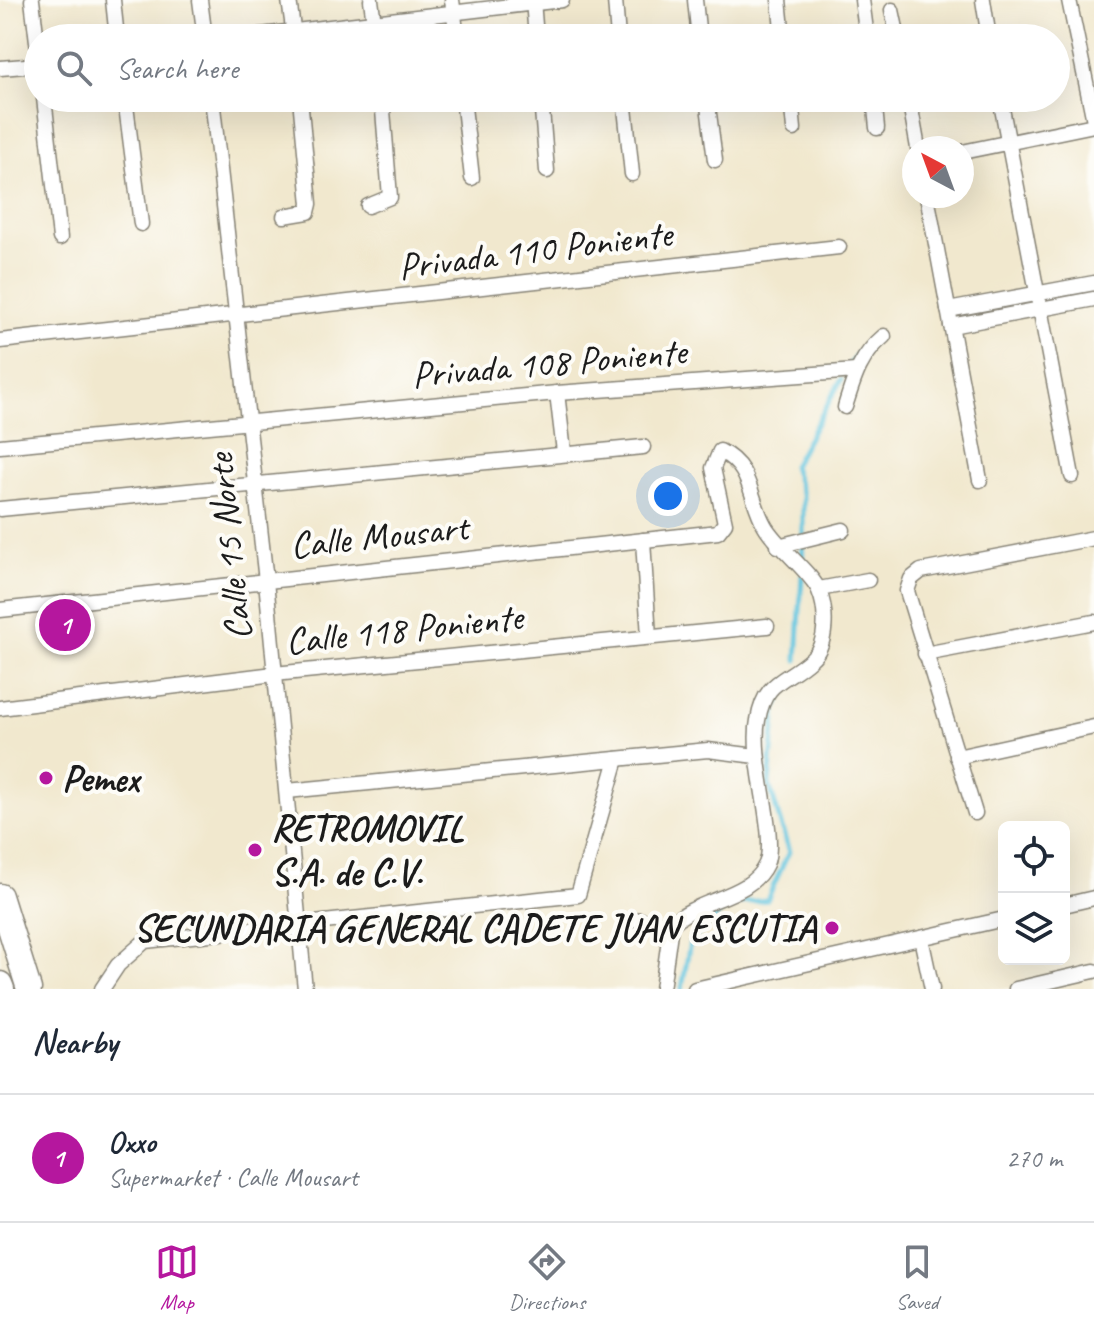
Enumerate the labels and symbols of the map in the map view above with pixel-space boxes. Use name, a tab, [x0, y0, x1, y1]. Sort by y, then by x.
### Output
north arrow	[902, 136, 974, 208]
street label: Privada 110 Poniente	[396, 210, 677, 290]
street label: Privada 108 Poniente	[410, 327, 691, 398]
street label: Calle 15 Norte	[196, 449, 262, 643]
your location	[648, 476, 688, 516]
street label: Calle Mousart	[288, 503, 473, 569]
street label: Calle 118 Poniente	[283, 593, 527, 665]
pin: 1	[39, 595, 91, 655]
place label: Pemex	[62, 755, 142, 802]
marker: Pemex	[37, 769, 55, 787]
place label: RETROMOVIL S.A. de C.V.	[271, 805, 465, 896]
marker: RETROMOVIL S.A. de C.V.	[246, 841, 264, 859]
place label: SECUNDARIA GENERAL CADETE JUAN ESCUTIA	[134, 905, 818, 952]
marker: SECUNDARIA GENERAL CADETE JUAN ESCUTIA	[823, 919, 841, 937]

